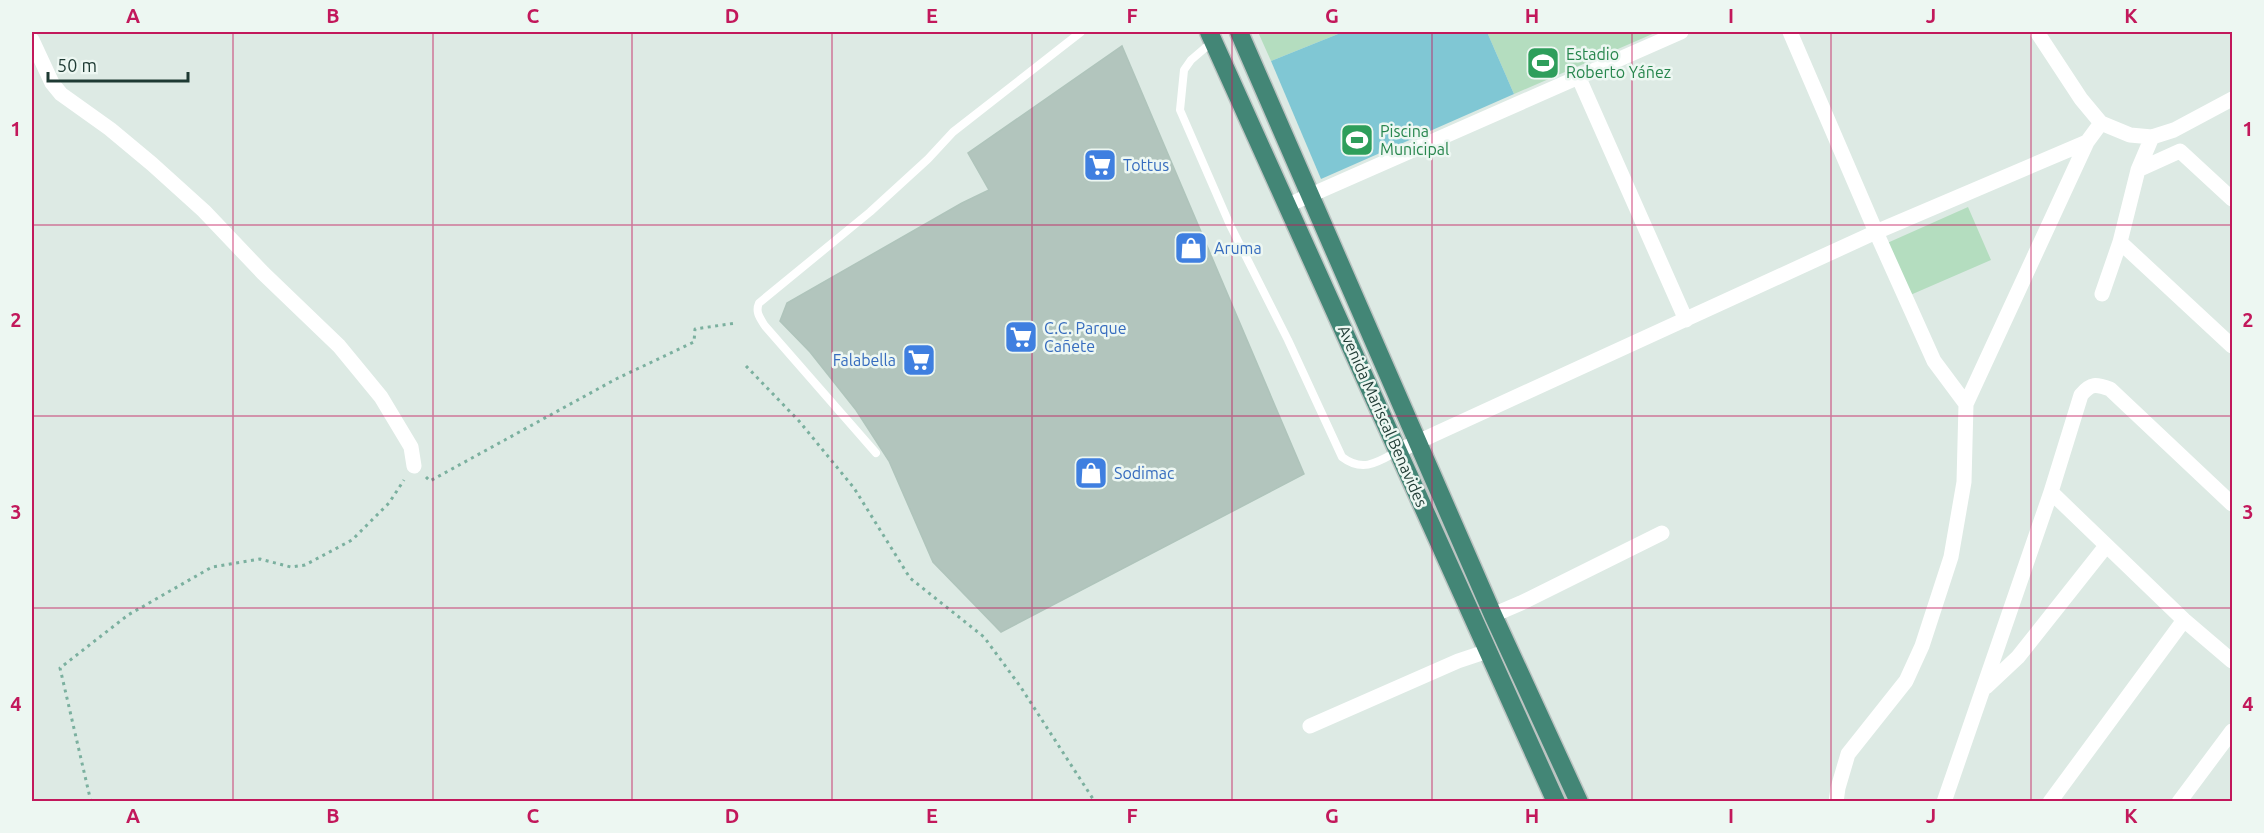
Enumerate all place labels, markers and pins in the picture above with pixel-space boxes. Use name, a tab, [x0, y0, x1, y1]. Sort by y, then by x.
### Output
sports icon: Estadio Roberto Yáñez	[1525, 45, 1561, 81]
place label: Estadio Roberto Yáñez	[1566, 45, 1671, 81]
sports icon: Piscina Municipal	[1339, 122, 1375, 158]
place label: Piscina Municipal	[1380, 122, 1449, 158]
supermarket icon: Tottus	[1082, 147, 1118, 183]
place label: Tottus	[1123, 156, 1169, 174]
shop icon: Aruma	[1173, 230, 1209, 266]
place label: Aruma	[1214, 239, 1262, 257]
supermarket icon: C.C. Parque Cañete	[1003, 319, 1039, 355]
place label: C.C. Parque Cañete	[1044, 319, 1127, 355]
supermarket icon: Falabella	[901, 342, 937, 378]
place label: Falabella	[833, 351, 896, 369]
shop icon: Sodimac	[1073, 455, 1109, 491]
place label: Sodimac	[1114, 464, 1175, 482]

